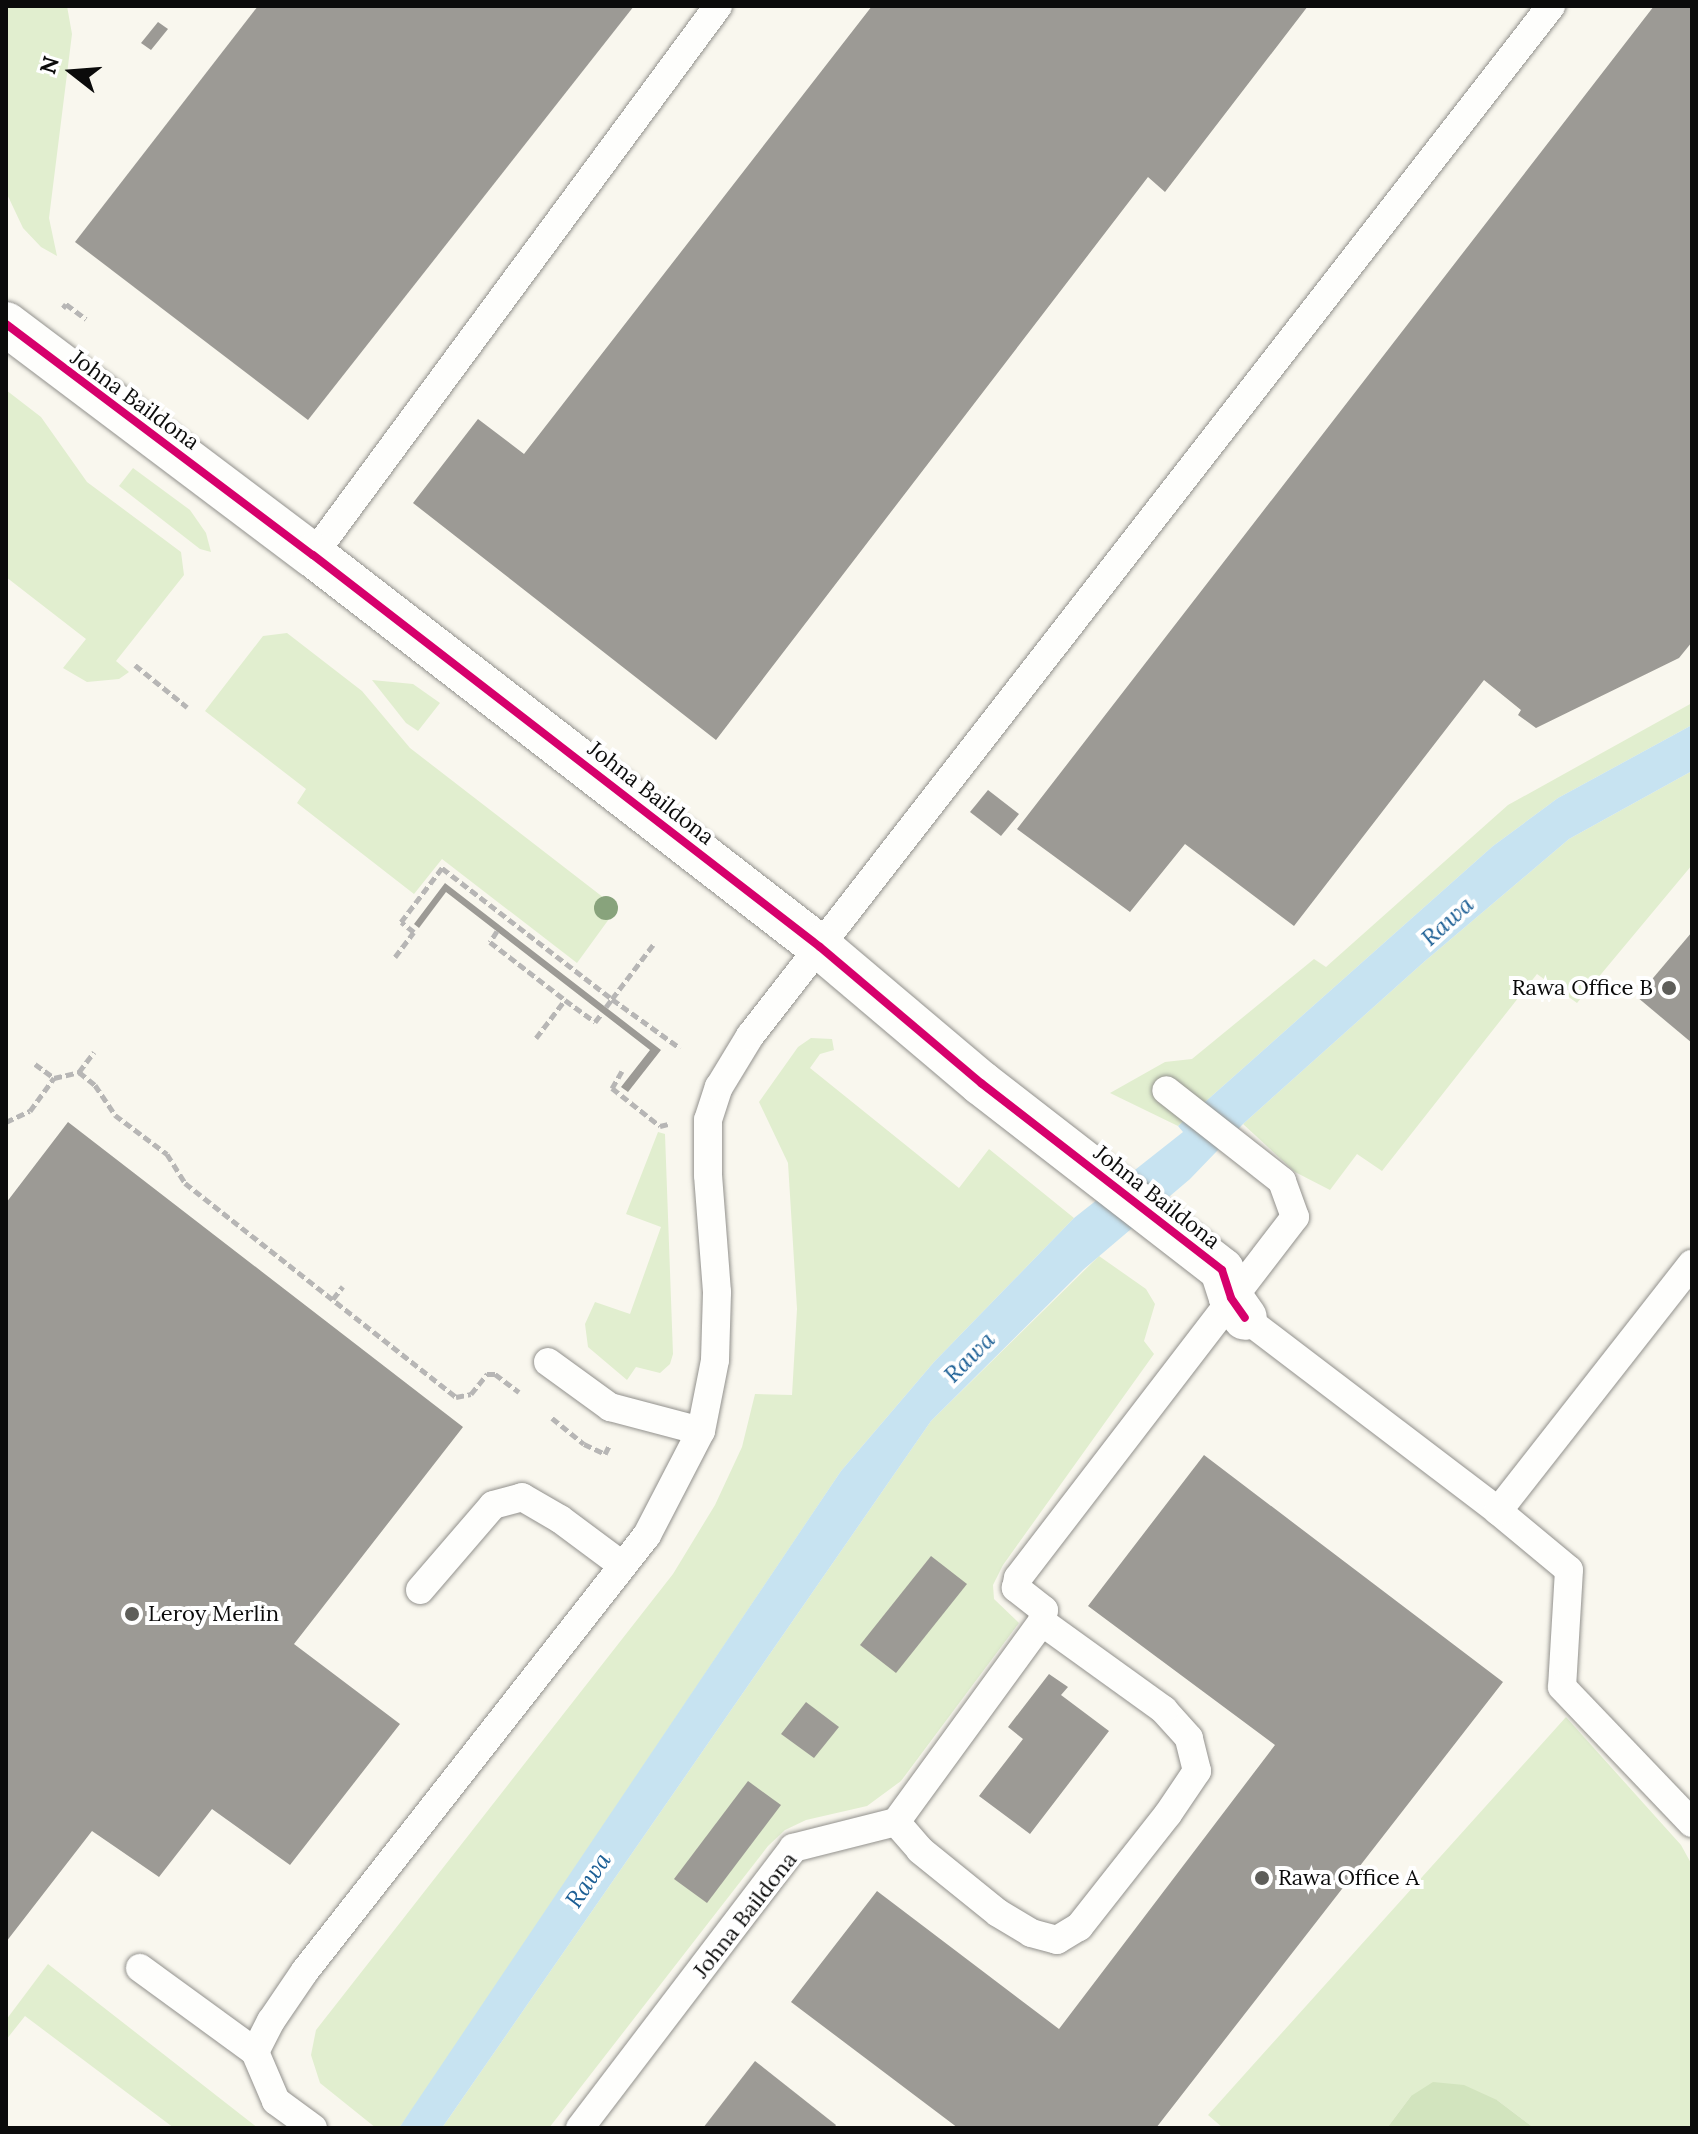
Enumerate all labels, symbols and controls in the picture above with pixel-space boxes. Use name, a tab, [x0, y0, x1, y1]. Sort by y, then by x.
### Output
north arrow	[32, 32, 112, 112]
text: N	[33, 53, 65, 77]
street label: Johna Baildona	[66, 344, 204, 456]
street label: Johna Baildona	[583, 736, 719, 850]
water label: Rawa	[1415, 890, 1479, 952]
place label: Rawa Office B	[1512, 975, 1653, 1001]
marker: Rawa Office B	[1660, 979, 1678, 997]
street label: Johna Baildona	[1089, 1140, 1225, 1254]
water label: Rawa	[937, 1325, 1001, 1389]
place label: Leroy Merlin	[148, 1601, 279, 1627]
marker: Leroy Merlin	[123, 1605, 141, 1623]
water label: Rawa	[559, 1847, 617, 1913]
street label: Johna Baildona	[688, 1847, 802, 1983]
place label: Rawa Office A	[1278, 1865, 1419, 1891]
marker: Rawa Office A	[1253, 1869, 1271, 1887]

